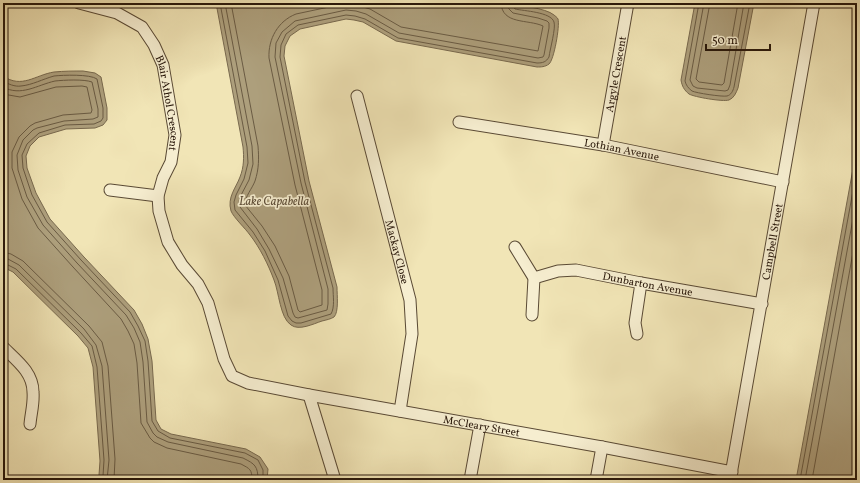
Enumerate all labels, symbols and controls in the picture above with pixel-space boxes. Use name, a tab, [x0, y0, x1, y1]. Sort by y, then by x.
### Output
scale bar	[706, 26, 770, 52]
text: 50 m	[712, 33, 738, 49]
street label: Argyle Crescent	[603, 35, 631, 114]
street label: Blair Athol Crescent	[151, 53, 181, 152]
street label: Lothian Avenue	[583, 136, 660, 165]
water label: Lake Capabella	[239, 194, 309, 210]
street label: Campbell Street	[759, 202, 788, 281]
street label: Mackay Close	[381, 219, 412, 286]
street label: Dunbarton Avenue	[601, 269, 694, 301]
street label: McCleary Street	[442, 413, 521, 441]

